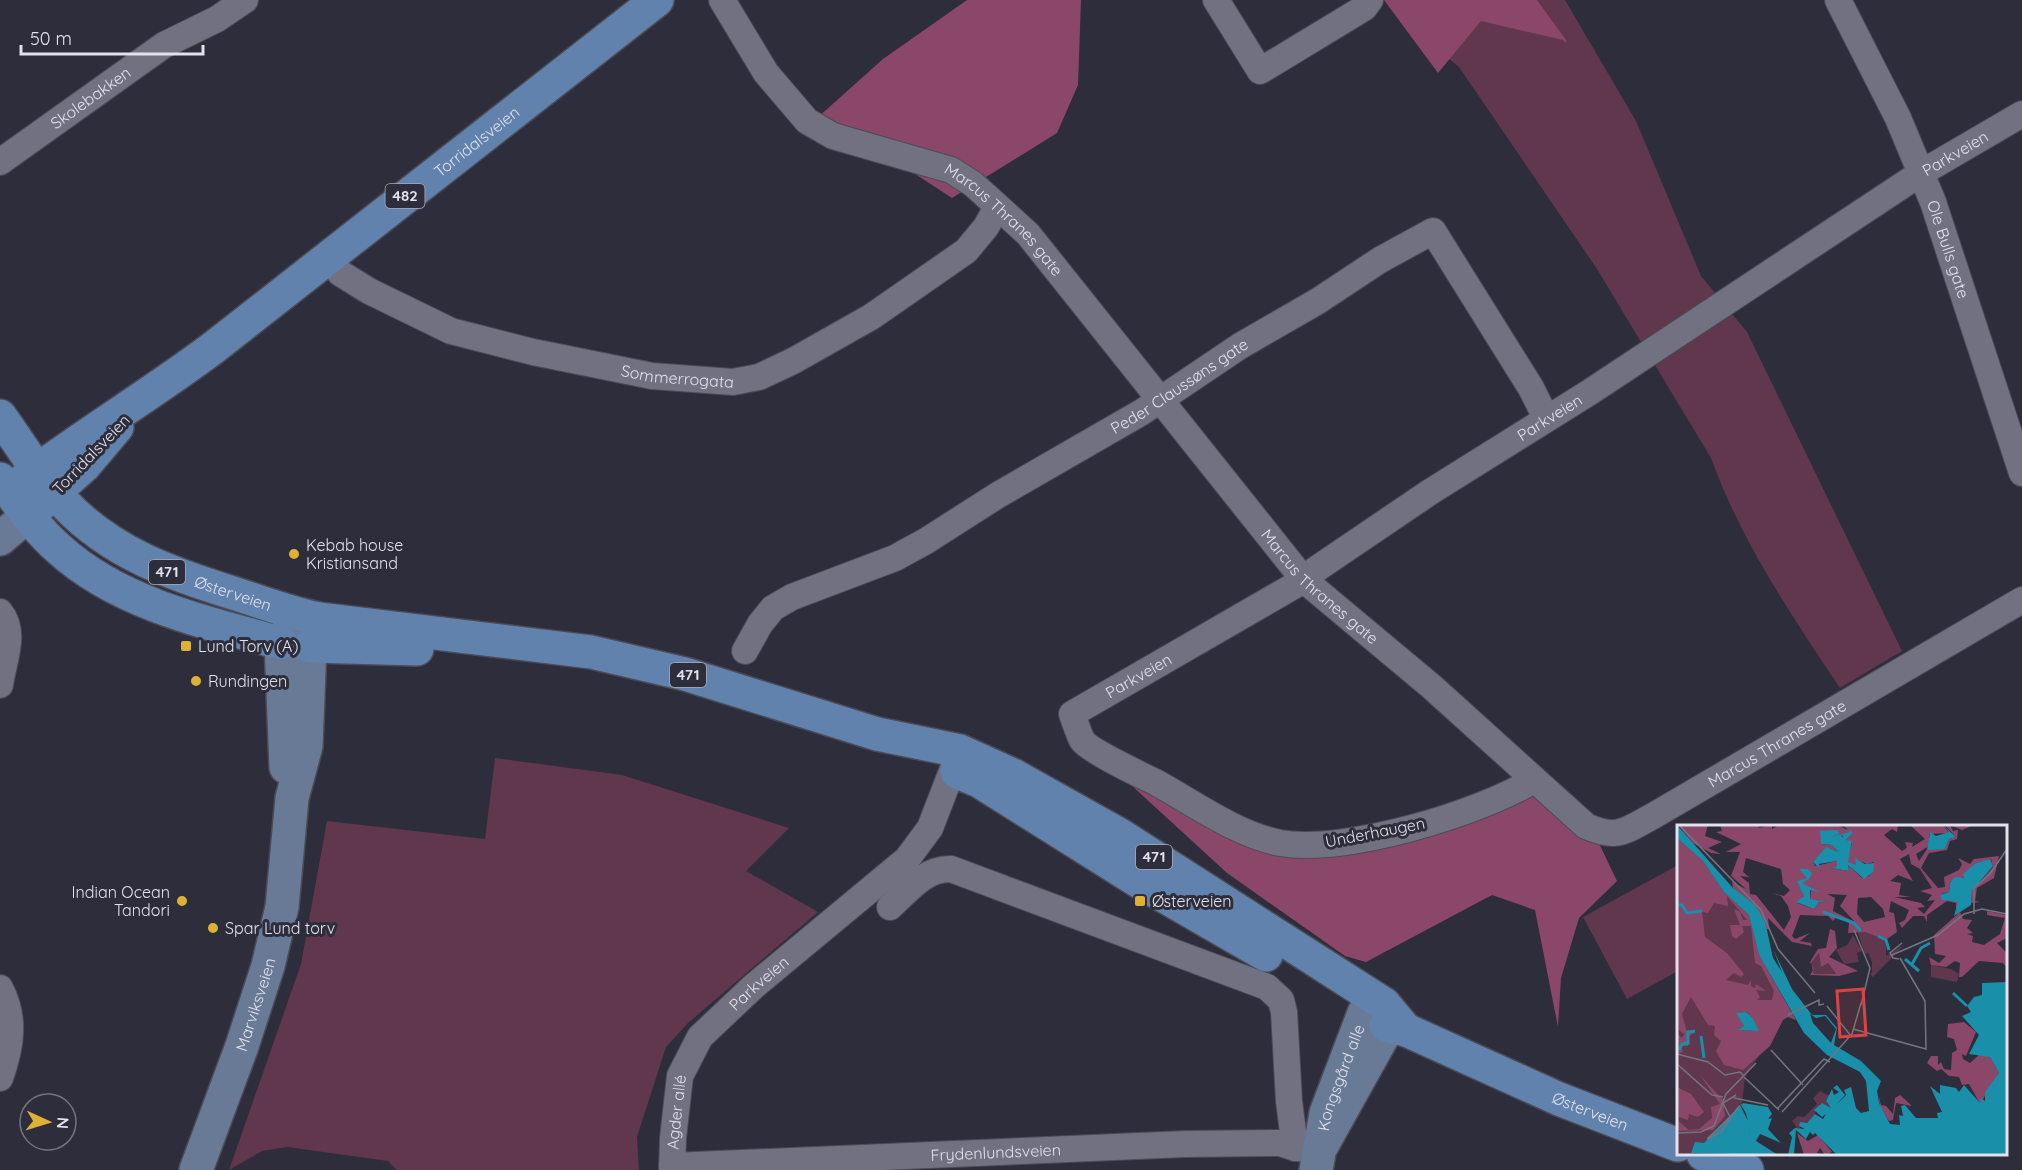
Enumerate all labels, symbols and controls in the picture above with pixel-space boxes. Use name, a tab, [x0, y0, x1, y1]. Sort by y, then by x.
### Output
scale bar	[21, 18, 202, 56]
text: 50 m	[30, 27, 72, 50]
street label: Skolebakken	[46, 62, 134, 133]
street label: Torridalsveien	[430, 102, 523, 181]
street label: Parkveien	[1918, 126, 1992, 180]
street label: Marcus Thranes gate	[941, 159, 1067, 280]
road number: 482	[386, 184, 424, 208]
street label: Ole Bulls gate	[1923, 198, 1974, 301]
street label: Peder Claussøns gate	[1107, 334, 1251, 438]
street label: Sommerrogata	[619, 360, 735, 392]
street label: Parkveien	[1513, 389, 1586, 445]
street label: Torridalsveien	[48, 410, 134, 498]
street label: Marcus Thranes gate	[1257, 525, 1383, 648]
place label: Kebab house Kristiansand	[306, 535, 403, 573]
marker: Kebab house Kristiansand	[287, 547, 301, 561]
road number: 471	[149, 560, 185, 584]
street label: Østerveien	[192, 571, 274, 615]
place label: Lund Torv (A)	[198, 636, 298, 656]
marker: Lund Torv (A)	[179, 639, 193, 653]
street label: Parkveien	[1102, 649, 1175, 703]
road number: 471	[670, 663, 706, 687]
place label: Rundingen	[208, 671, 287, 691]
marker: Rundingen	[189, 674, 203, 688]
street label: Marcus Thranes gate	[1704, 695, 1850, 792]
street label: Underhaugen	[1323, 813, 1427, 851]
inset map	[1677, 825, 2007, 1155]
road number: 471	[1136, 845, 1172, 869]
place label: Indian Ocean Tandori	[72, 882, 170, 920]
place label: Østerveien	[1152, 891, 1232, 911]
marker: Indian Ocean Tandori	[175, 894, 189, 908]
marker: Østerveien	[1133, 894, 1147, 908]
place label: Spar Lund torv	[225, 918, 335, 938]
marker: Spar Lund torv	[206, 921, 220, 935]
street label: Parkveien	[725, 951, 793, 1015]
street label: Marviksveien	[231, 956, 280, 1054]
street label: Kongsgård alle	[1313, 1021, 1369, 1132]
street label: Agder allé	[663, 1074, 690, 1150]
street label: Østerveien	[1549, 1087, 1631, 1135]
north arrow	[18, 1092, 78, 1152]
text: N	[53, 1116, 73, 1130]
street label: Frydenlundsveien	[930, 1139, 1061, 1165]

